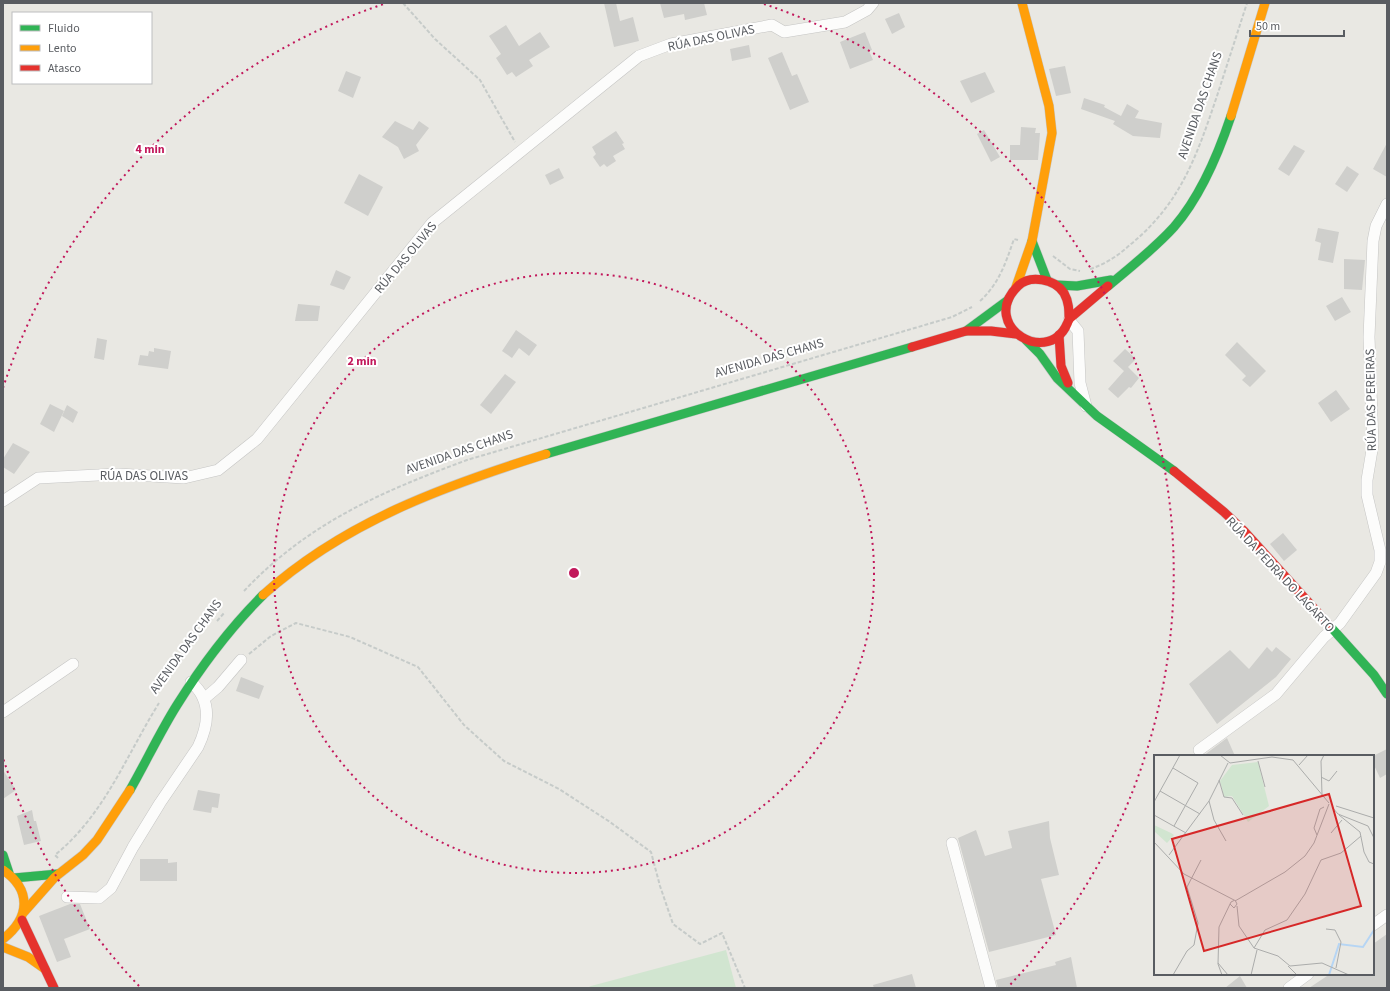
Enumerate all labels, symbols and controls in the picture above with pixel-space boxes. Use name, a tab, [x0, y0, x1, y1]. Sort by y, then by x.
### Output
legend	[12, 12, 152, 84]
scale bar	[1250, 12, 1344, 38]
text: 50 m	[1256, 18, 1280, 35]
text: Fluido	[48, 20, 80, 37]
street label: RÚA DAS OLIVAS	[666, 20, 756, 56]
text: Lento	[48, 40, 77, 57]
street label: AVENIDA DAS CHANS	[1173, 49, 1227, 161]
text: Atasco	[48, 60, 81, 77]
text: 4 min	[135, 141, 165, 158]
street label: RÚA DAS OLIVAS	[370, 218, 441, 297]
street label: AVENIDA DAS CHANS	[713, 334, 826, 382]
street label: RÚA DAS PEREIRAS	[1361, 348, 1381, 452]
text: 2 min	[347, 353, 377, 370]
street label: AVENIDA DAS CHANS	[403, 425, 516, 479]
street label: RÚA DAS OLIVAS	[100, 467, 188, 485]
street label: RÚA DA PEDRA DO LAGARTO	[1222, 513, 1339, 636]
centre of rings	[567, 566, 581, 580]
street label: AVENIDA DAS CHANS	[145, 596, 226, 697]
inset map	[1154, 755, 1374, 975]

